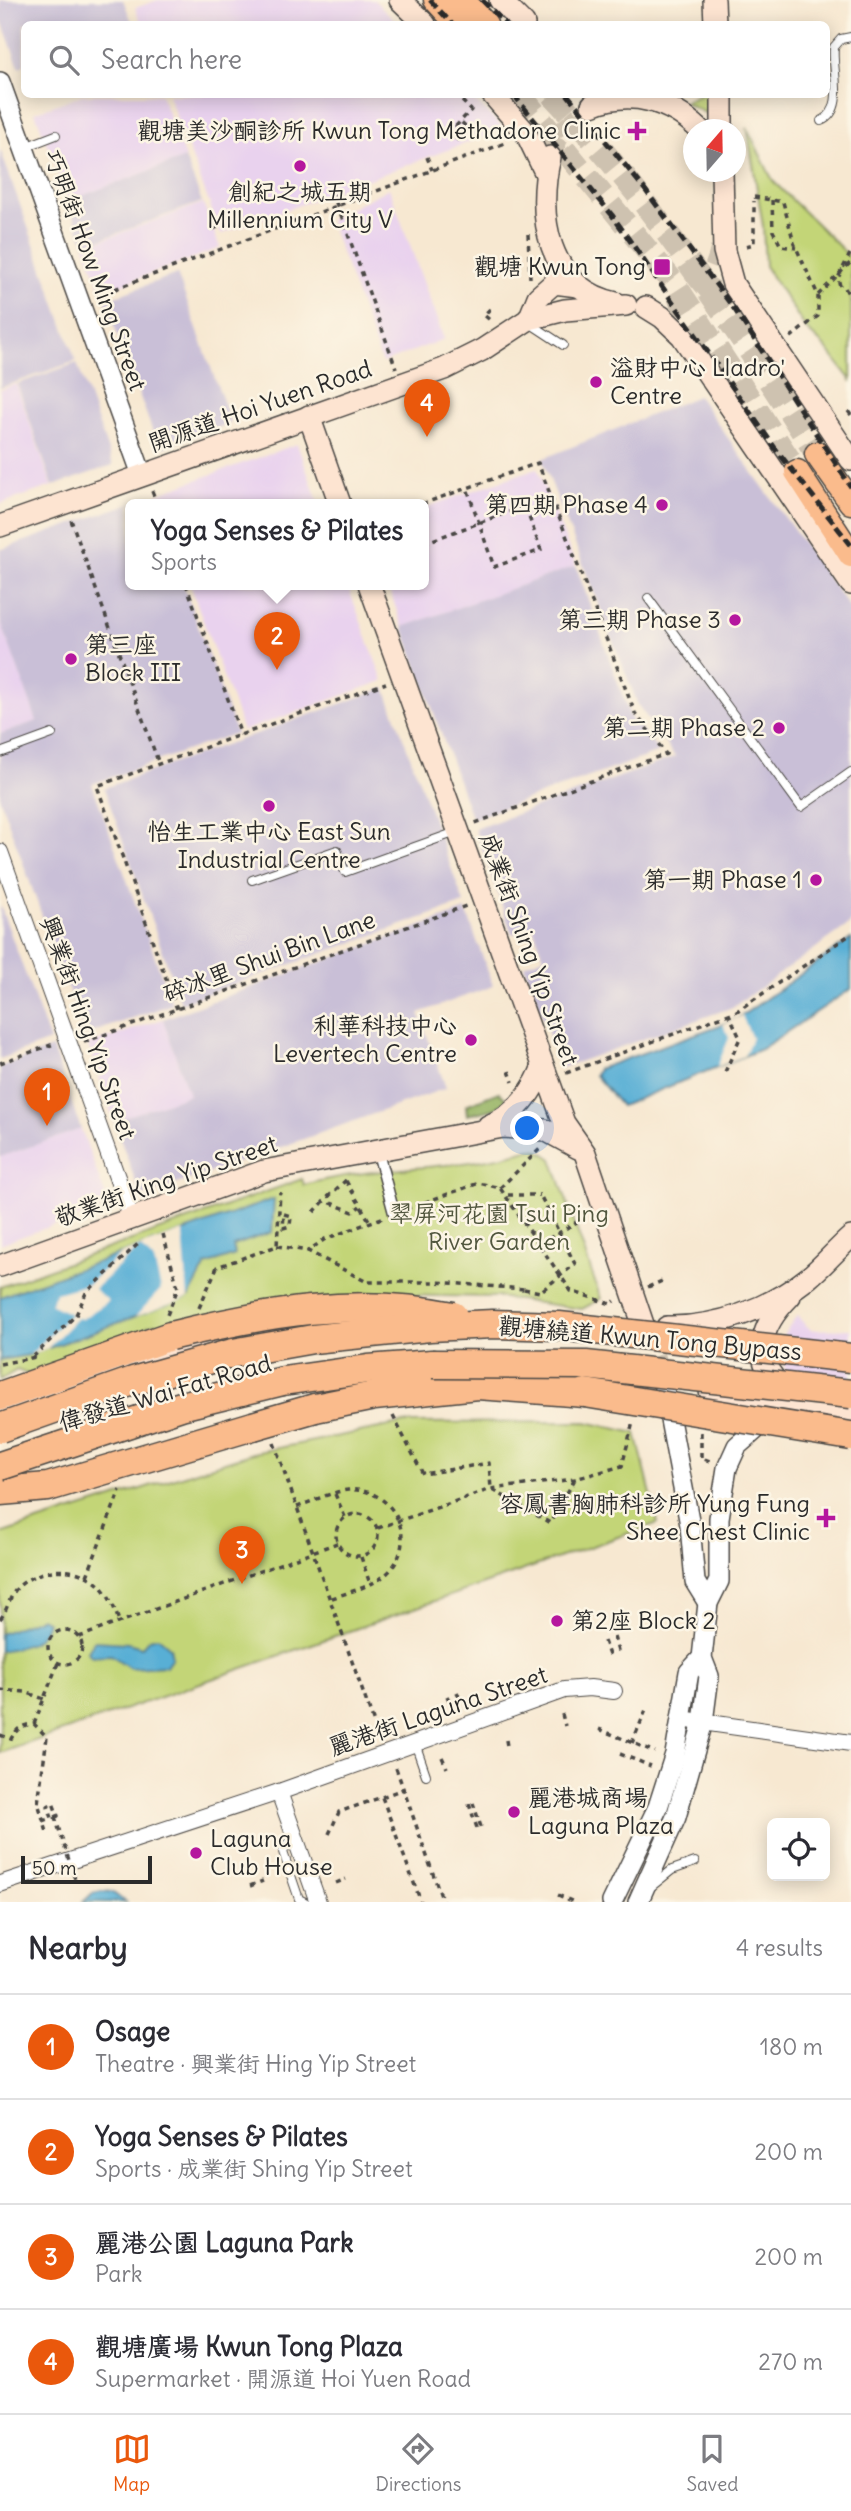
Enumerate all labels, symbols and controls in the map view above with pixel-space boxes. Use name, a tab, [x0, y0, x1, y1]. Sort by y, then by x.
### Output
search box	[21, 21, 830, 98]
icon: search	[45, 41, 83, 79]
text: Search here	[101, 43, 242, 76]
place label: 觀塘美沙酮診所 Kwun Tong Methadone Clinic	[137, 115, 621, 145]
north arrow	[683, 119, 746, 182]
marker: 觀塘美沙酮診所 Kwun Tong Methadone Clinic	[627, 121, 647, 141]
street label: 巧明街 How Ming Street	[38, 145, 154, 395]
marker: 創紀之城五期 Millennium City V	[292, 158, 308, 174]
place label: 創紀之城五期 Millennium City V	[207, 176, 393, 234]
place label: 觀塘 Kwun Tong	[474, 251, 646, 281]
marker: 觀塘 Kwun Tong	[652, 257, 672, 277]
place label: 溢財中心 Lladro' Centre	[610, 352, 785, 410]
street label: 開源道 Hoi Yuen Road	[144, 353, 375, 457]
marker: 溢財中心 Lladro' Centre	[588, 374, 604, 390]
pin: 4	[404, 379, 450, 437]
place label: 第四期 Phase 4	[485, 489, 648, 519]
marker: 第四期 Phase 4	[654, 497, 670, 513]
popup	[125, 499, 429, 590]
text: Yoga Senses & Pilates	[151, 514, 403, 547]
text: Sports	[151, 547, 217, 576]
place label: 第三期 Phase 3	[558, 604, 721, 634]
pin: 2	[254, 612, 300, 670]
marker: 第三期 Phase 3	[727, 612, 743, 628]
place label: 第三座 Block III	[85, 629, 181, 687]
marker: 第三座 Block III	[63, 651, 79, 667]
place label: 第二期 Phase 2	[603, 712, 765, 742]
marker: 第二期 Phase 2	[771, 720, 787, 736]
marker: 怡生工業中心 East Sun Industrial Centre	[261, 798, 277, 814]
place label: 怡生工業中心 East Sun Industrial Centre	[147, 816, 391, 874]
street label: 成業街 Shing Yip Street	[474, 828, 586, 1069]
place label: 第一期 Phase 1	[643, 864, 802, 894]
marker: 第一期 Phase 1	[808, 872, 824, 888]
street label: 碎冰里 Shui Bin Lane	[158, 904, 379, 1008]
street label: 興業街 Hing Yip Street	[35, 912, 143, 1143]
place label: 利華科技中心 Levertech Centre	[273, 1010, 457, 1068]
marker: 利華科技中心 Levertech Centre	[463, 1032, 479, 1048]
pin: 1	[24, 1068, 70, 1126]
your location	[510, 1111, 544, 1145]
street label: 敬業街 King Yip Street	[51, 1128, 281, 1232]
park label: 翠屏河花園 Tsui Ping River Garden	[389, 1198, 609, 1256]
street label: 觀塘繞道 Kwun Tong Bypass	[497, 1310, 803, 1366]
street label: 偉發道 Wai Fat Road	[55, 1347, 274, 1437]
place label: 容鳳書胸肺科診所 Yung Fung Shee Chest Clinic	[499, 1488, 810, 1546]
marker: 容鳳書胸肺科診所 Yung Fung Shee Chest Clinic	[816, 1508, 836, 1528]
pin: 3	[219, 1526, 265, 1584]
place label: 第2座 Block 2	[571, 1605, 716, 1635]
marker: 第2座 Block 2	[549, 1613, 565, 1629]
street label: 麗港街 Laguna Street	[325, 1659, 551, 1762]
place label: 麗港城商場 Laguna Plaza	[528, 1782, 674, 1840]
marker: 麗港城商場 Laguna Plaza	[506, 1804, 522, 1820]
map controls	[767, 1818, 830, 1881]
button: locate	[767, 1818, 830, 1881]
place label: Laguna Club House	[210, 1823, 333, 1881]
marker: Laguna Club House	[188, 1845, 204, 1861]
scale bar	[21, 1853, 152, 1885]
text: 50 m	[32, 1856, 77, 1880]
text: Nearby	[28, 1929, 128, 1967]
text: 4 results	[736, 1933, 823, 1962]
text: Osage	[95, 2015, 170, 2048]
text: 1	[46, 2032, 56, 2061]
text: 180 m	[760, 2032, 823, 2061]
text: Theatre · 興業街 Hing Yip Street	[95, 2049, 416, 2078]
text: Yoga Senses & Pilates	[95, 2120, 348, 2153]
text: 2	[45, 2137, 57, 2166]
text: 200 m	[754, 2137, 823, 2166]
text: Sports · 成業街 Shing Yip Street	[95, 2154, 413, 2183]
text: 麗港公園 Laguna Park	[95, 2226, 353, 2259]
text: 3	[44, 2242, 58, 2271]
text: 200 m	[754, 2242, 823, 2271]
text: Park	[95, 2259, 143, 2288]
text: 觀塘廣場 Kwun Tong Plaza	[95, 2330, 403, 2363]
text: 4	[44, 2347, 58, 2376]
text: 270 m	[758, 2347, 823, 2376]
text: Supermarket · 開源道 Hoi Yuen Road	[95, 2364, 471, 2393]
tab: Map	[113, 2430, 151, 2496]
tab: Directions	[376, 2430, 461, 2496]
tab: Saved	[686, 2430, 738, 2496]

